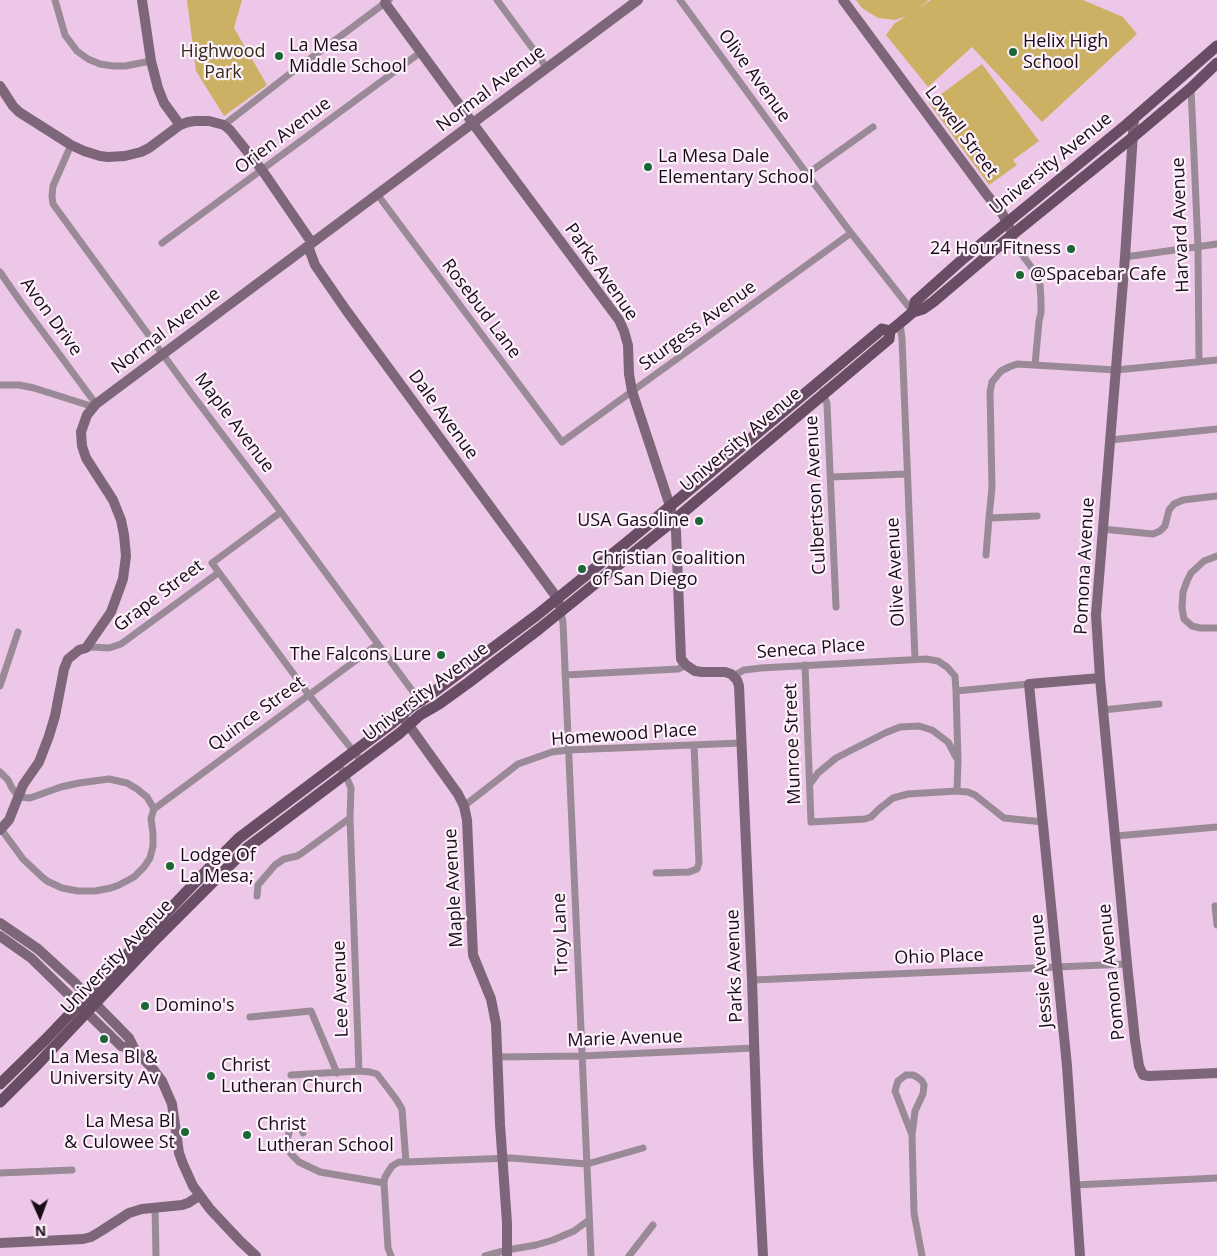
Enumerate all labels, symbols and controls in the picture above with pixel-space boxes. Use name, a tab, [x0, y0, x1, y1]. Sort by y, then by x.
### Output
street label: Olive Avenue	[713, 25, 795, 127]
place label: Helix High School	[1023, 31, 1108, 74]
place label: La Mesa Middle School	[289, 35, 407, 78]
park label: Highwood Park	[180, 41, 266, 84]
street label: Normal Avenue	[432, 41, 550, 137]
marker: Helix High School	[1007, 46, 1019, 58]
marker: La Mesa Middle School	[273, 50, 285, 62]
street label: Lowell Street	[920, 82, 1002, 182]
street label: Orien Avenue	[231, 93, 335, 179]
street label: University Avenue	[986, 108, 1116, 220]
place label: La Mesa Dale Elementary School	[658, 146, 814, 188]
street label: Harvard Avenue	[1168, 157, 1194, 293]
marker: La Mesa Dale Elementary School	[642, 161, 654, 173]
street label: Parks Avenue	[560, 219, 642, 325]
place label: 24 Hour Fitness	[930, 238, 1061, 260]
marker: 24 Hour Fitness	[1065, 243, 1077, 255]
street label: Rosebud Lane	[437, 255, 525, 363]
place label: @Spacebar Cafe	[1030, 264, 1166, 286]
marker: @Spacebar Cafe	[1014, 269, 1026, 281]
street label: Avon Drive	[16, 274, 86, 360]
street label: Sturgess Avenue	[635, 276, 761, 376]
street label: Normal Avenue	[107, 283, 225, 379]
street label: Dale Avenue	[403, 366, 483, 464]
street label: Maple Avenue	[190, 369, 278, 477]
street label: University Avenue	[676, 383, 806, 497]
street label: Culbertson Avenue	[801, 415, 831, 575]
street label: Pomona Avenue	[1071, 497, 1099, 635]
place label: USA Gasoline	[577, 510, 689, 532]
marker: USA Gasoline	[693, 515, 705, 527]
street label: Olive Avenue	[882, 517, 910, 627]
place label: Christian Coalition of San Diego	[592, 548, 746, 590]
street label: Grape Street	[110, 555, 208, 637]
marker: Christian Coalition of San Diego	[576, 563, 588, 575]
street label: Seneca Place	[756, 634, 866, 664]
street label: University Avenue	[359, 638, 493, 746]
place label: The Falcons Lure	[290, 644, 431, 666]
marker: The Falcons Lure	[435, 649, 447, 661]
street label: Quince Street	[204, 672, 310, 756]
street label: Munroe Street	[780, 683, 806, 805]
street label: Homewood Place	[550, 719, 698, 751]
street label: Maple Avenue	[440, 828, 468, 948]
place label: Lodge Of La Mesa;	[180, 845, 256, 888]
marker: Lodge Of La Mesa;	[164, 860, 176, 872]
street label: Troy Lane	[549, 892, 573, 976]
street label: University Avenue	[57, 895, 177, 1019]
street label: Pomona Avenue	[1094, 902, 1130, 1042]
street label: Parks Avenue	[722, 909, 748, 1023]
street label: Jessie Avenue	[1026, 913, 1058, 1029]
street label: Lee Avenue	[329, 940, 353, 1038]
street label: Ohio Place	[894, 945, 984, 969]
place label: Domino's	[155, 995, 234, 1017]
marker: Domino's	[139, 1000, 151, 1012]
street label: Marie Avenue	[567, 1026, 683, 1052]
marker: La Mesa Bl & University Av	[98, 1033, 110, 1045]
place label: La Mesa Bl & University Av	[50, 1047, 158, 1090]
place label: Christ Lutheran Church	[221, 1055, 363, 1098]
marker: Christ Lutheran Church	[205, 1070, 217, 1082]
place label: La Mesa Bl & Culowee St	[64, 1111, 175, 1154]
place label: Christ Lutheran School	[257, 1114, 394, 1156]
marker: La Mesa Bl & Culowee St	[179, 1126, 191, 1138]
marker: Christ Lutheran School	[241, 1129, 253, 1141]
north arrow	[15, 1191, 65, 1241]
text: N	[35, 1222, 47, 1241]

